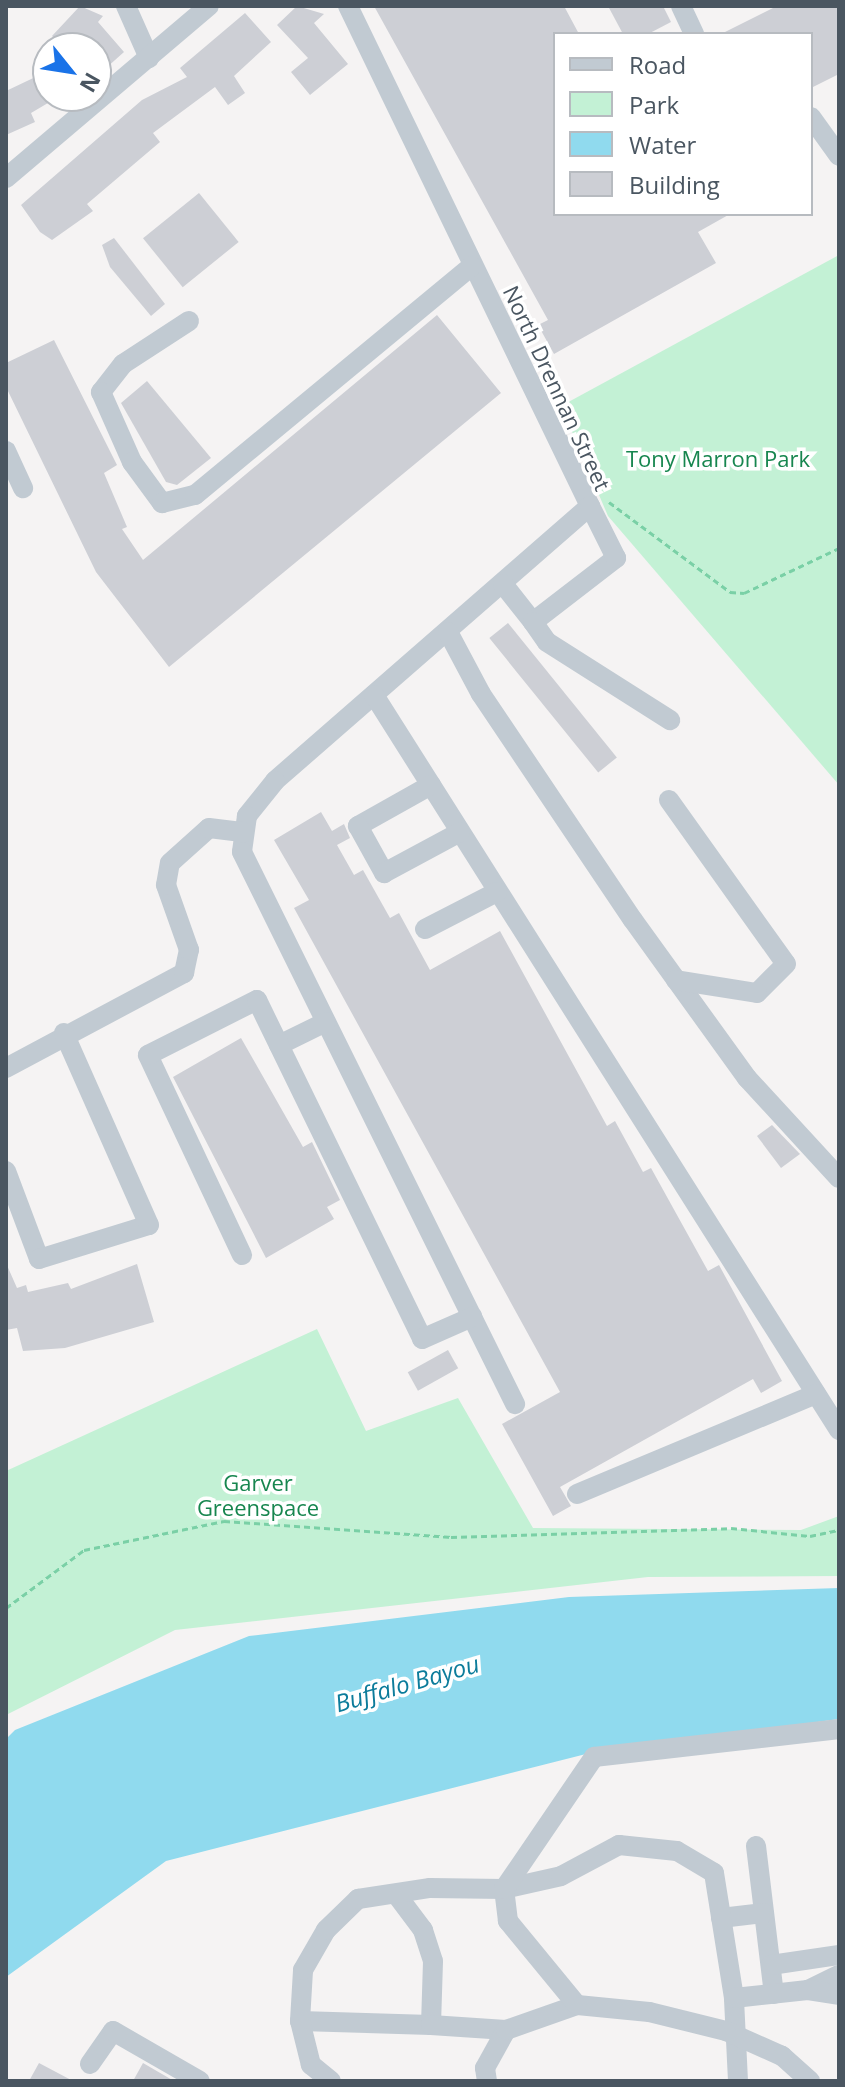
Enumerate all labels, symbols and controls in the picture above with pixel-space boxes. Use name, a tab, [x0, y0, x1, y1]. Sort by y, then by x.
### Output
north arrow	[32, 32, 112, 112]
legend	[553, 32, 813, 216]
text: Road	[629, 48, 686, 81]
text: N	[74, 68, 109, 98]
text: Park	[629, 88, 679, 121]
text: Water	[629, 128, 696, 161]
text: Building	[629, 168, 720, 201]
street label: North Drennan Street	[498, 281, 616, 495]
park label: Tony Marron Park	[626, 446, 810, 472]
park label: Garver Greenspace	[197, 1469, 319, 1520]
water label: Buffalo Bayou	[331, 1649, 483, 1717]

